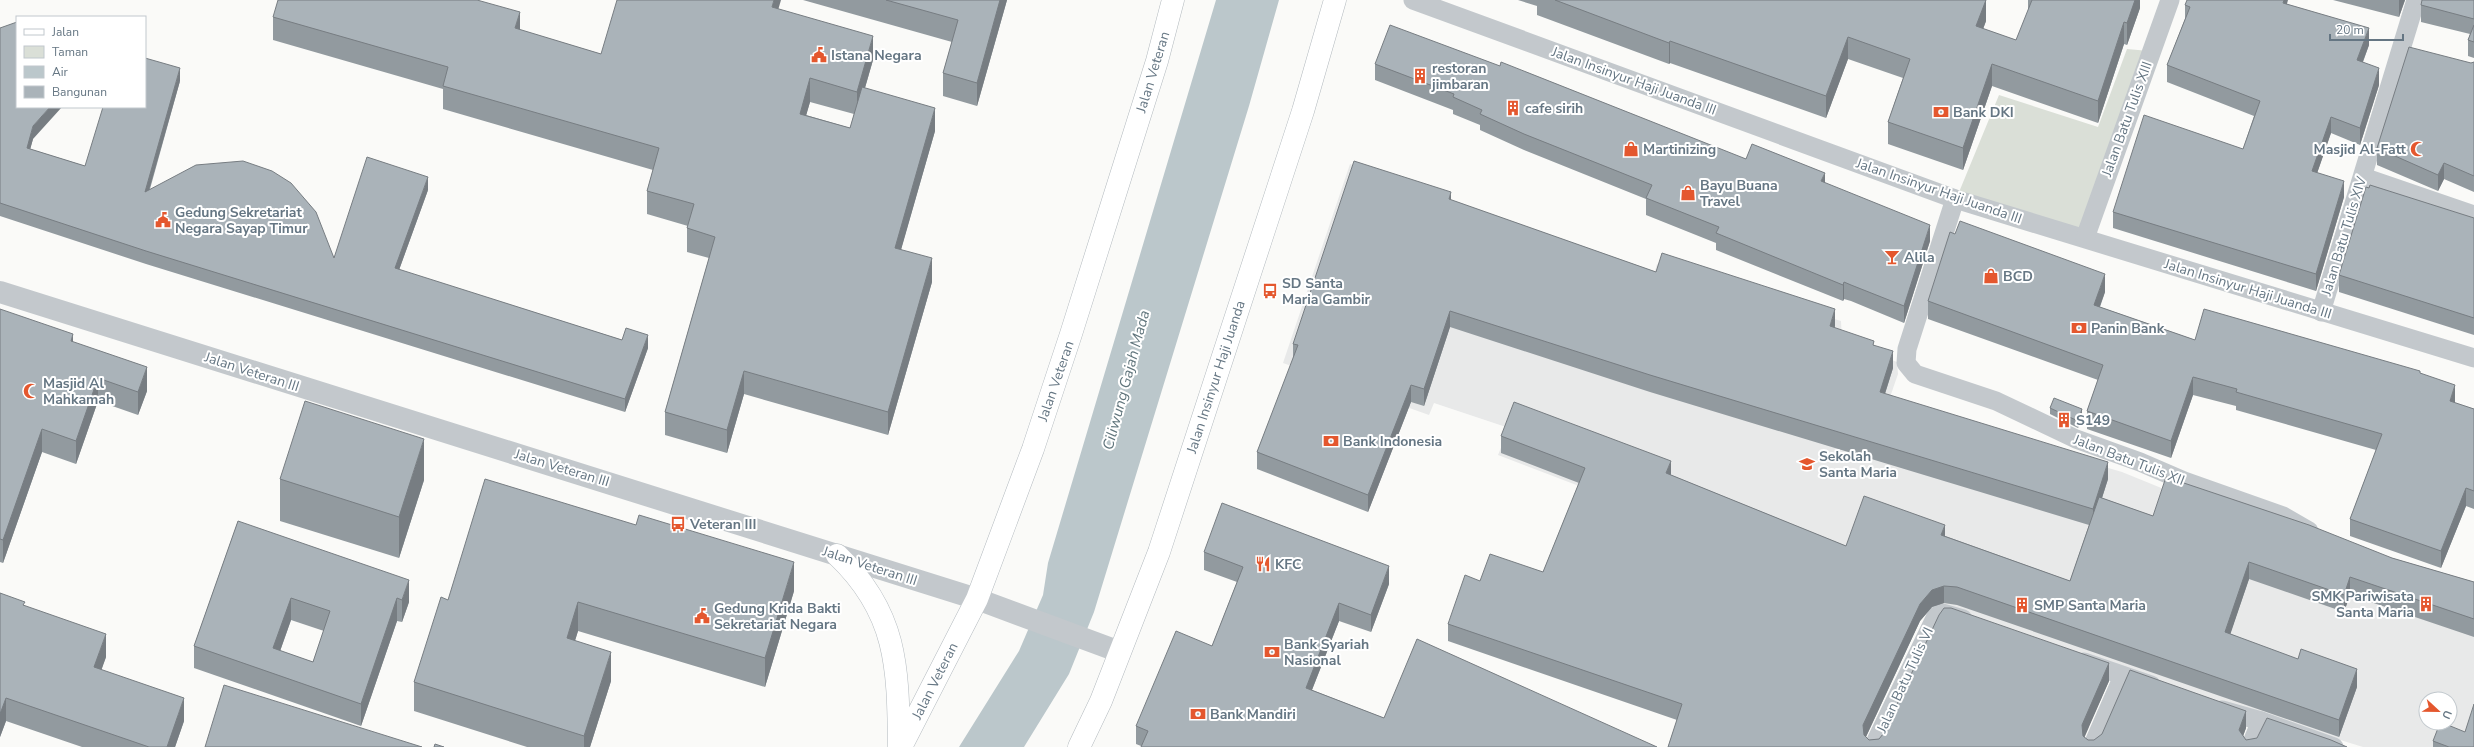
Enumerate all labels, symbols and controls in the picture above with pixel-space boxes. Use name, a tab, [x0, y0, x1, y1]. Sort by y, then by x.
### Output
legend	[16, 16, 146, 108]
scale bar	[2330, 16, 2403, 42]
text: 20 m	[2336, 22, 2364, 38]
text: Jalan	[51, 24, 79, 40]
street label: Jalan Veteran	[1131, 29, 1174, 116]
street label: Jalan Insinyur Haji Juanda III	[1548, 42, 1719, 120]
text: Taman	[52, 44, 88, 60]
public building icon: Istana Negara	[810, 46, 828, 64]
place label: Istana Negara	[831, 46, 922, 65]
place label: restoran jimbaran	[1431, 59, 1489, 94]
street label: Jalan Batu Tulis XIII	[2097, 59, 2157, 180]
text: Air	[52, 64, 69, 80]
building icon: restoran jimbaran	[1411, 67, 1429, 85]
text: Bangunan	[52, 84, 107, 100]
building icon: cafe sirih	[1504, 99, 1522, 117]
place label: cafe sirih	[1525, 99, 1583, 118]
bank icon: Bank DKI	[1932, 103, 1950, 121]
place label: Bank DKI	[1953, 103, 2014, 122]
shop icon: Martinizing	[1622, 140, 1640, 158]
place label: Martinizing	[1643, 140, 1716, 159]
place label: Masjid Al-Fatt	[2313, 140, 2407, 159]
mosque icon: Masjid Al-Fatt	[2409, 140, 2427, 158]
street label: Jalan Insinyur Haji Juanda III	[1853, 153, 2024, 228]
street label: Jalan Batu Tulis XIV	[2317, 174, 2371, 299]
place label: Bayu Buana Travel	[1700, 176, 1778, 211]
shop icon: Bayu Buana Travel	[1679, 184, 1697, 202]
place label: Gedung Sekretariat Negara Sayap Timur	[175, 203, 308, 238]
public building icon: Gedung Sekretariat Negara Sayap Timur	[154, 211, 172, 229]
bar icon: Alila	[1883, 248, 1901, 266]
place label: Alila	[1904, 248, 1935, 267]
street label: Jalan Insinyur Haji Juanda III	[2161, 254, 2334, 324]
shop icon: BCD	[1982, 267, 2000, 285]
place label: BCD	[2003, 267, 2033, 286]
place label: SD Santa Maria Gambir	[1282, 274, 1371, 309]
bus stop icon: SD Santa Maria Gambir	[1261, 282, 1279, 300]
street label: Jalan Insinyur Haji Juanda	[1182, 298, 1250, 457]
water label: Ciliwung Gajah Mada	[1098, 308, 1154, 452]
bank icon: Panin Bank	[2070, 319, 2088, 337]
place label: Panin Bank	[2091, 319, 2165, 338]
street label: Jalan Veteran	[1033, 338, 1079, 425]
street label: Jalan Veteran III	[201, 347, 302, 396]
place label: Masjid Al Mahkamah	[43, 374, 114, 409]
mosque icon: Masjid Al Mahkamah	[22, 382, 40, 400]
building icon: S149	[2055, 411, 2073, 429]
place label: S149	[2076, 411, 2110, 430]
street label: Jalan Batu Tulis XII	[2070, 430, 2187, 490]
bank icon: Bank Indonesia	[1322, 432, 1340, 450]
place label: Bank Indonesia	[1343, 432, 1442, 451]
street label: Jalan Veteran III	[511, 444, 612, 491]
place label: Sekolah Santa Maria	[1819, 447, 1897, 482]
school or university icon: Sekolah Santa Maria	[1798, 455, 1816, 473]
bus stop icon: Veteran III	[669, 515, 687, 533]
place label: Veteran III	[689, 515, 756, 534]
street label: Jalan Veteran III	[819, 541, 920, 590]
restaurant icon: KFC	[1254, 555, 1272, 573]
place label: KFC	[1275, 555, 1302, 574]
place label: SMK Pariwisata Santa Maria	[2311, 587, 2414, 622]
building icon: SMK Pariwisata Santa Maria	[2417, 595, 2435, 613]
building icon: SMP Santa Maria	[2013, 596, 2031, 614]
place label: SMP Santa Maria	[2034, 596, 2146, 615]
place label: Gedung Krida Bakti Sekretariat Negara	[714, 599, 841, 634]
public building icon: Gedung Krida Bakti Sekretariat Negara	[693, 607, 711, 625]
street label: Jalan Batu Tulis VI	[1872, 624, 1938, 737]
place label: Bank Syariah Nasional	[1284, 635, 1369, 670]
street label: Jalan Veteran	[907, 639, 963, 724]
bank icon: Bank Syariah Nasional	[1263, 643, 1281, 661]
north arrow	[2418, 691, 2458, 731]
bank icon: Bank Mandiri	[1189, 705, 1207, 723]
place label: Bank Mandiri	[1210, 705, 1296, 724]
text: U	[2438, 708, 2455, 721]

